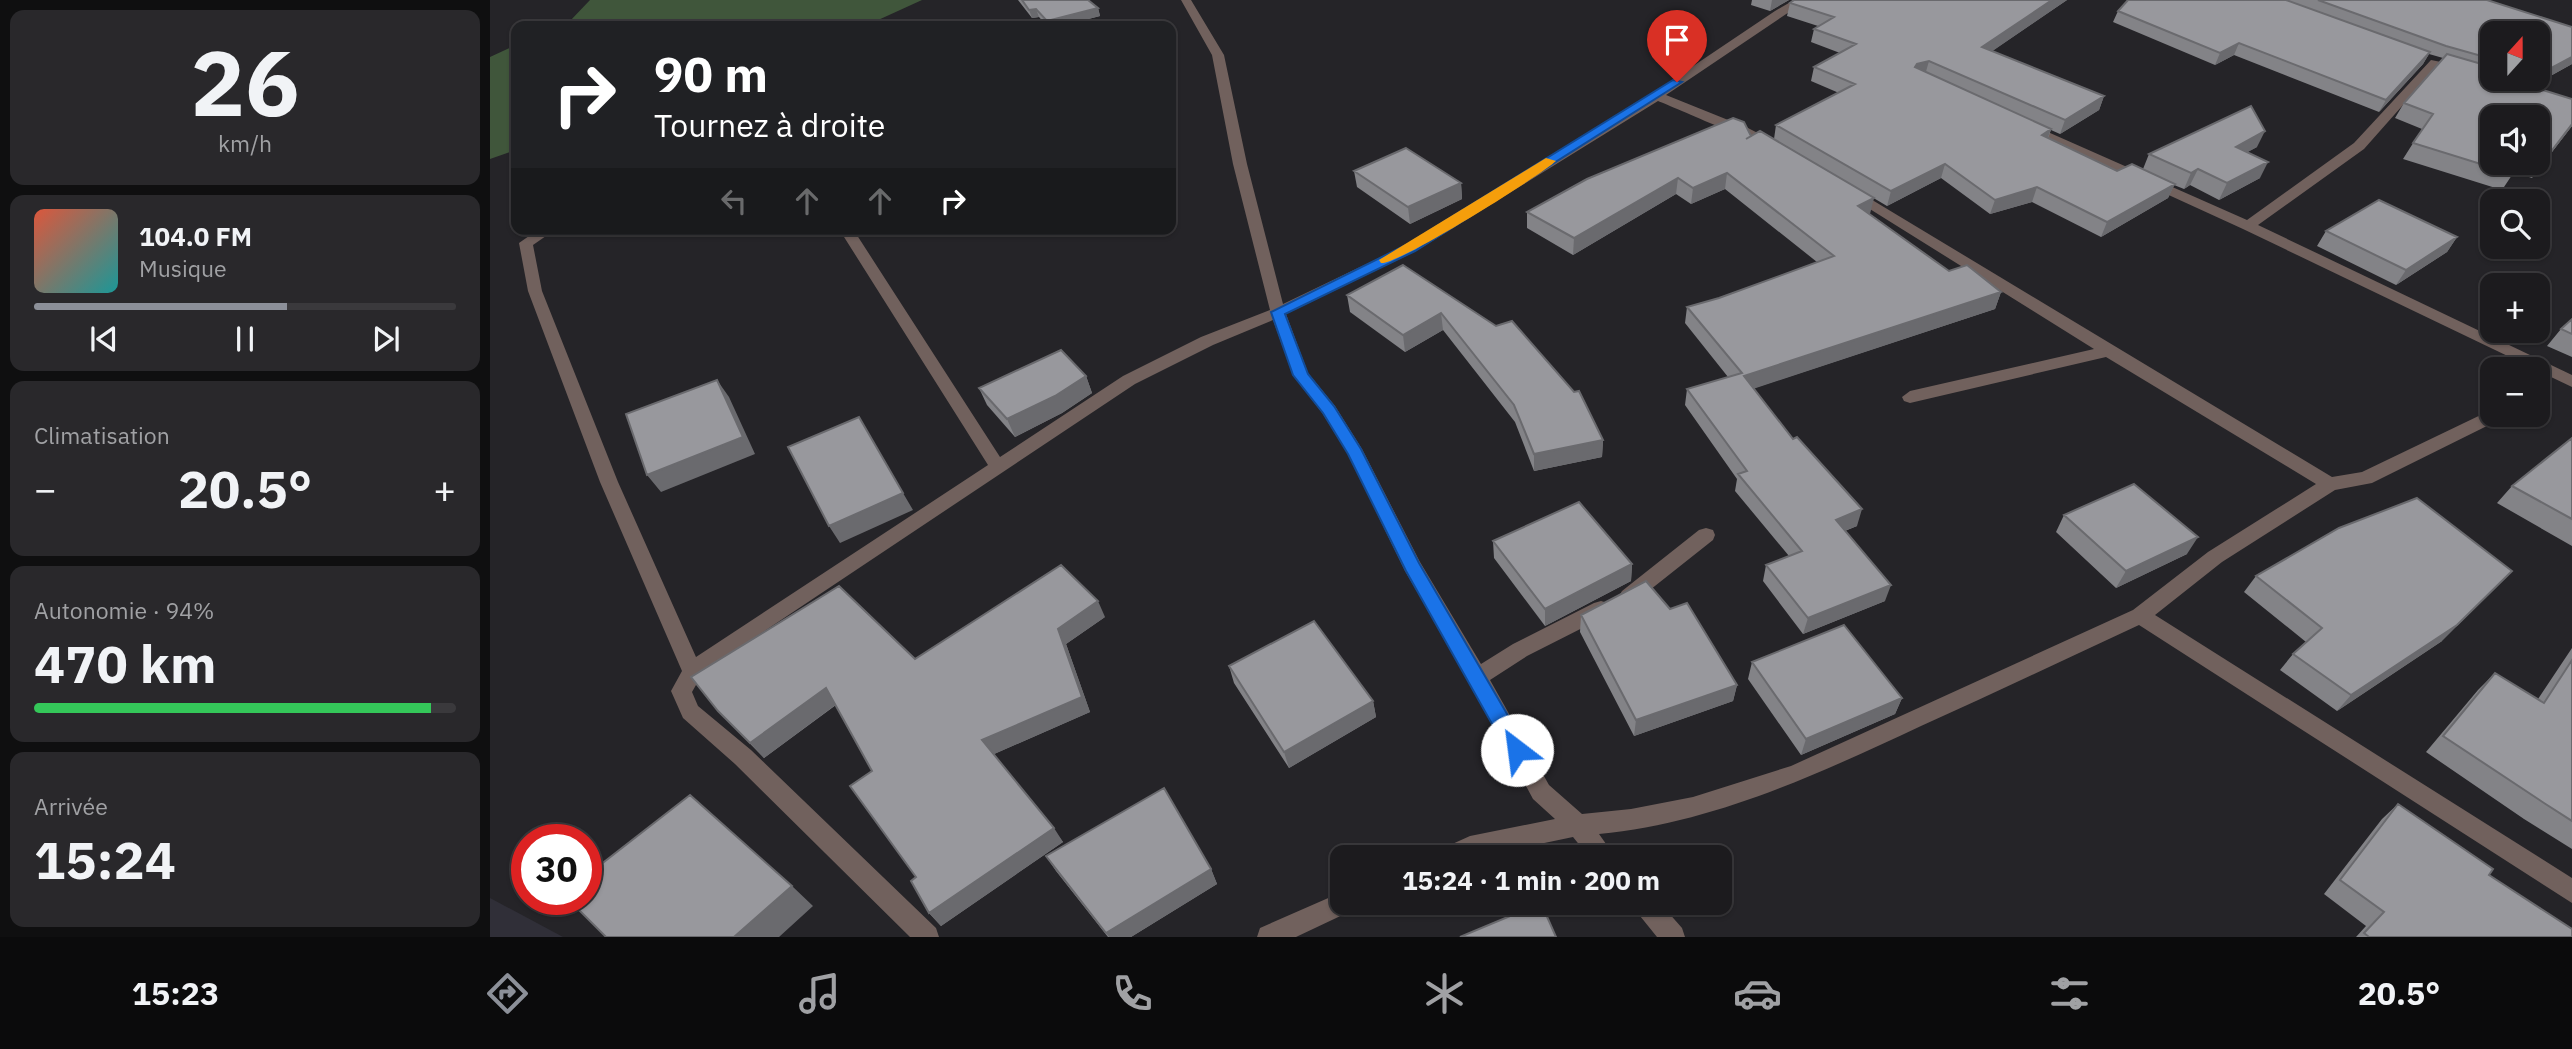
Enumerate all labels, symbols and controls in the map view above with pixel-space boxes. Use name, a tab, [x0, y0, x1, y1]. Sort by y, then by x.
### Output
pin	[1647, 10, 1707, 82]
icon: arrive	[1658, 21, 1696, 59]
north arrow	[2480, 21, 2550, 91]
map controls	[2480, 21, 2550, 427]
text: 26	[190, 23, 300, 141]
text: 90 m	[654, 42, 768, 105]
icon: right	[539, 49, 630, 140]
text: Tournez à droite	[654, 104, 885, 146]
button: sound	[2480, 105, 2550, 175]
text: km/h	[218, 128, 272, 158]
icon: left	[715, 182, 753, 220]
icon: ahead	[788, 182, 826, 220]
icon: ahead	[861, 182, 899, 220]
icon: right	[934, 182, 972, 220]
button: search	[2480, 189, 2550, 259]
text: 104.0 FM	[139, 219, 252, 253]
text: Musique	[139, 253, 227, 283]
button: +	[2480, 273, 2550, 343]
icon: previous	[85, 320, 123, 358]
icon: pause	[226, 320, 264, 358]
icon: next	[367, 320, 405, 358]
button: −	[2480, 357, 2550, 427]
text: Climatisation	[34, 420, 170, 450]
text: 20.5°	[178, 455, 312, 522]
text: −	[34, 464, 57, 513]
text: +	[433, 464, 456, 513]
text: Autonomie · 94%	[34, 595, 214, 625]
text: 470 km	[34, 630, 216, 697]
position arrow	[1480, 713, 1554, 787]
text: Arrivée	[34, 791, 108, 821]
speed limit sign: 30	[511, 824, 602, 915]
text: 15:24	[34, 826, 176, 893]
text: 15:24 · 1 min · 200 m	[1402, 863, 1660, 897]
icon: directions	[483, 969, 532, 1018]
icon: music	[795, 969, 844, 1018]
icon: phone	[1108, 969, 1157, 1018]
icon: climate	[1420, 969, 1469, 1018]
icon: car	[1733, 969, 1782, 1018]
icon: filters	[2045, 969, 2094, 1018]
text: 15:23	[132, 972, 219, 1014]
text: 20.5°	[2358, 972, 2440, 1014]

